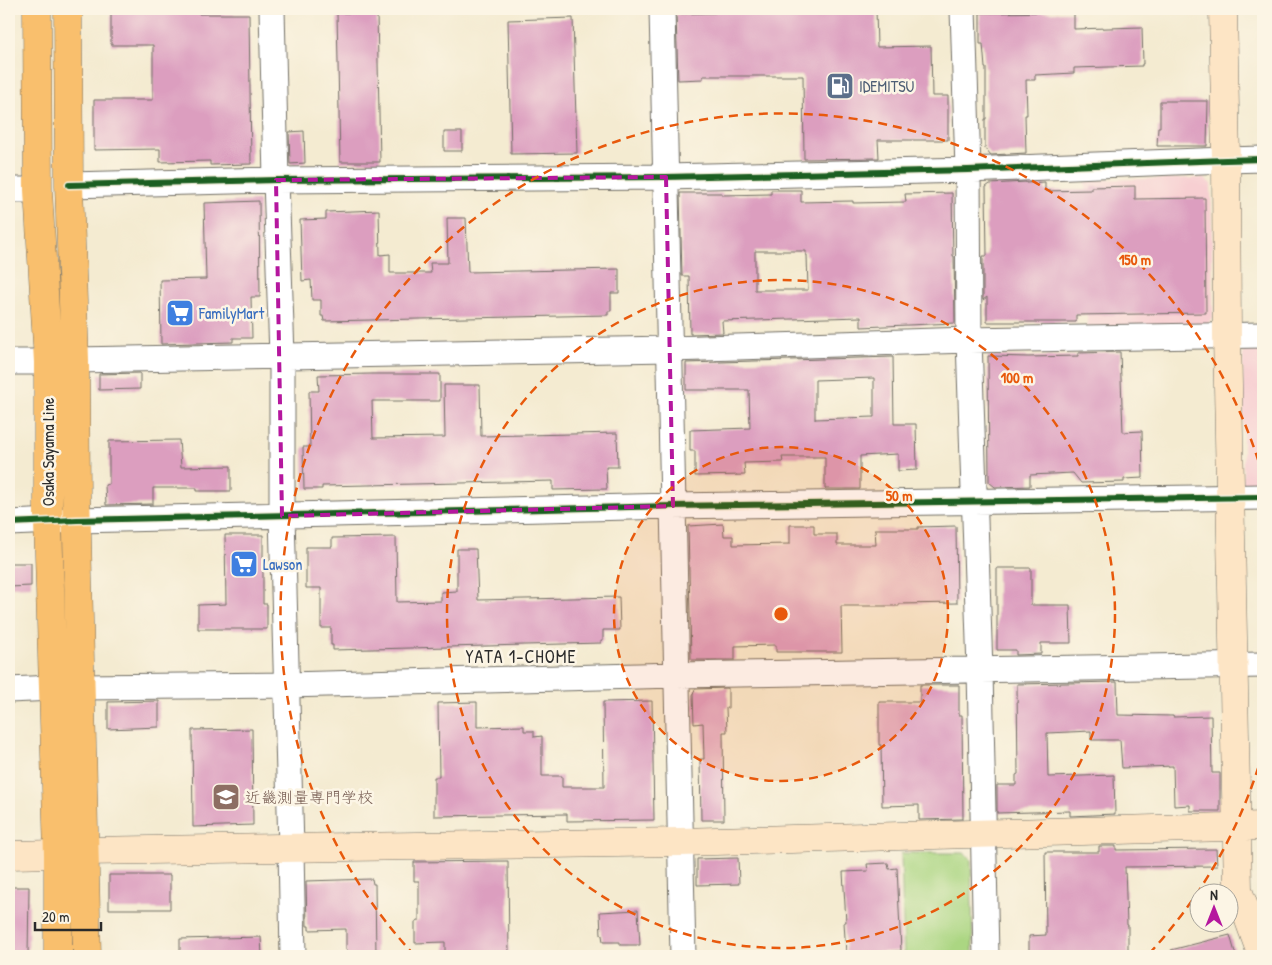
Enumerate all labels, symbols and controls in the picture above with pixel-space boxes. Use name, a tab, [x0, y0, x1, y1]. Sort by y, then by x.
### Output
fuel station icon: IDEMITSU	[825, 71, 855, 101]
place label: IDEMITSU	[859, 75, 915, 97]
text: 150 m	[1119, 249, 1151, 270]
supermarket icon: FamilyMart	[165, 298, 195, 328]
place label: FamilyMart	[198, 302, 265, 324]
text: 100 m	[1001, 367, 1033, 388]
street label: Osaka Sayama Line	[37, 397, 59, 506]
text: 50 m	[886, 485, 912, 506]
supermarket icon: Lawson	[229, 549, 259, 579]
place label: Lawson	[263, 553, 302, 575]
centre of rings	[772, 605, 790, 623]
district label: YATA 1-CHOME	[466, 644, 576, 669]
school or university icon: 近畿測量専門学校	[211, 782, 241, 812]
place label: 近畿測量専門学校	[245, 786, 373, 808]
north arrow	[1190, 882, 1240, 932]
text: N	[1210, 885, 1218, 904]
scale bar	[35, 900, 101, 932]
text: 20 m	[42, 906, 69, 927]

